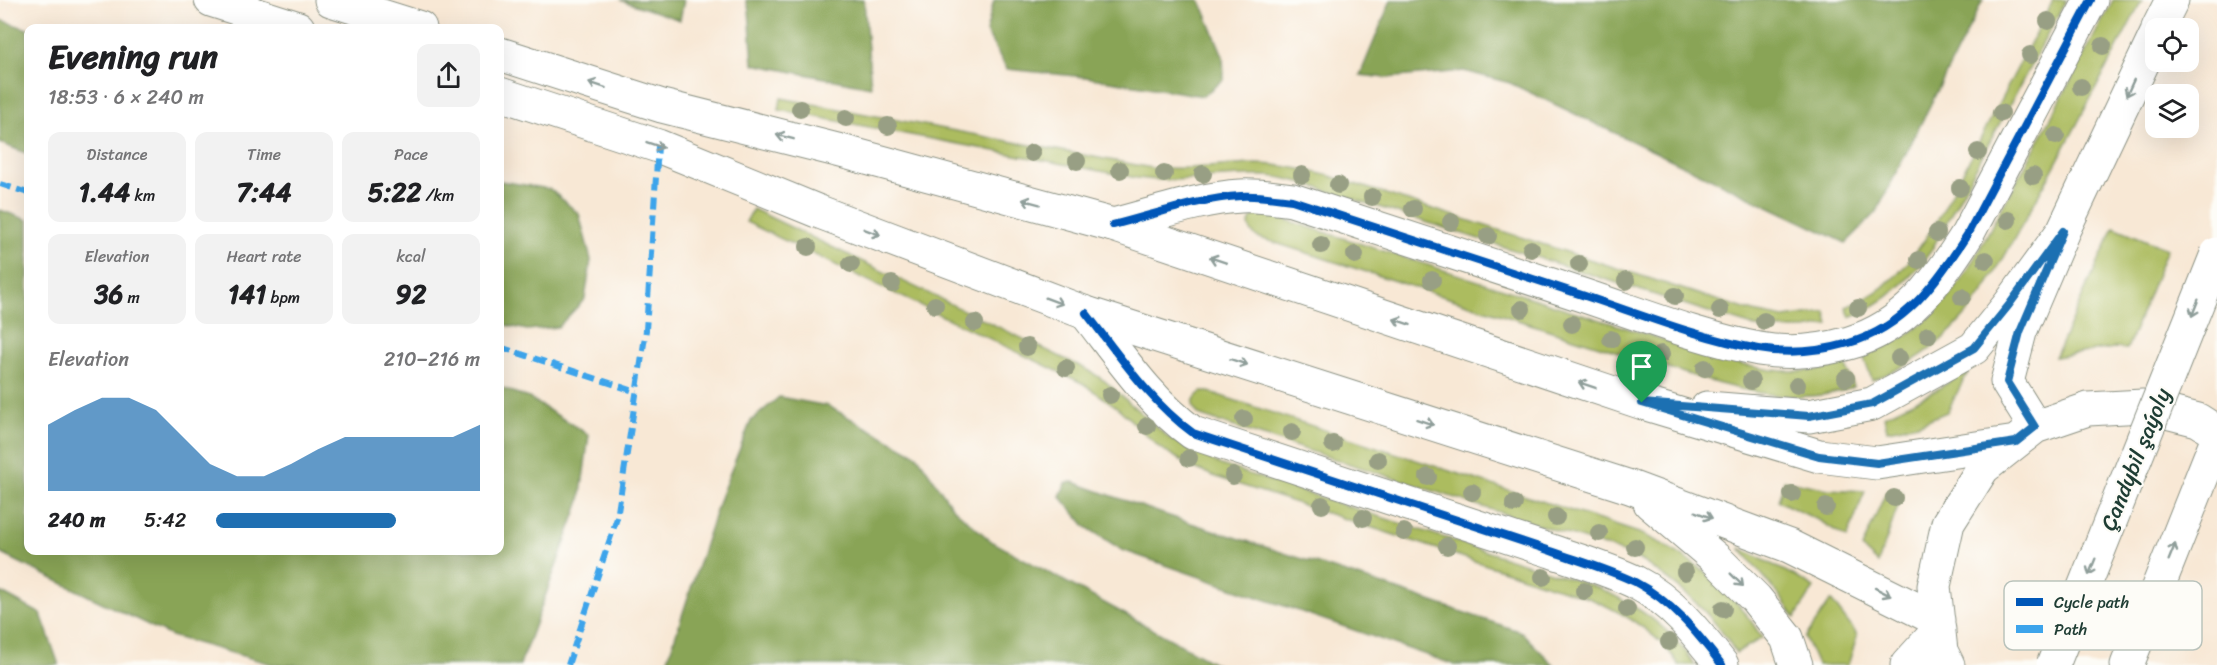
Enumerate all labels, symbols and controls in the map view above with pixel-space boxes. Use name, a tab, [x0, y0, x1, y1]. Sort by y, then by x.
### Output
map controls	[2145, 18, 2199, 138]
button: locate	[2145, 18, 2199, 72]
text: Evening run	[48, 28, 218, 86]
button: share	[417, 44, 480, 107]
one-way arrow	[2124, 78, 2136, 96]
one-way arrow	[588, 79, 607, 90]
text: 18:53 · 6 × 240 m	[48, 80, 204, 115]
button: layers	[2145, 84, 2199, 138]
one-way arrow	[775, 130, 794, 142]
text: Distance	[87, 140, 147, 169]
text: Time	[247, 140, 281, 169]
text: Pace	[394, 140, 428, 169]
one-way arrow	[645, 141, 664, 152]
text: 1.44	[79, 169, 130, 215]
text: 7:44	[236, 169, 292, 215]
text: 5:22	[368, 169, 421, 215]
text: km	[130, 181, 155, 210]
text: /km	[421, 181, 454, 210]
one-way arrow	[1022, 196, 1041, 208]
one-way arrow	[862, 227, 881, 238]
text: Elevation	[85, 242, 149, 271]
text: Heart rate	[226, 242, 302, 271]
text: kcal	[396, 242, 426, 271]
one-way arrow	[1209, 254, 1228, 265]
text: 36	[94, 271, 123, 317]
text: 141	[228, 271, 266, 317]
text: 92	[396, 271, 426, 317]
text: m	[123, 283, 140, 312]
text: bpm	[266, 283, 300, 312]
one-way arrow	[1044, 296, 1063, 307]
one-way arrow	[2189, 298, 2200, 317]
one-way arrow	[1393, 316, 1412, 327]
pin	[1616, 341, 1667, 403]
text: Elevation	[48, 342, 129, 377]
text: 210–216 m	[384, 342, 480, 377]
icon: arrive	[1625, 350, 1658, 383]
one-way arrow	[1229, 358, 1248, 369]
one-way arrow	[1578, 378, 1597, 389]
street label: Çandybil şaýoly	[2089, 381, 2182, 537]
one-way arrow	[1415, 417, 1434, 428]
text: 240 m	[48, 503, 105, 538]
text: 5:42	[144, 503, 186, 538]
one-way arrow	[1694, 510, 1713, 521]
one-way arrow	[2167, 543, 2178, 562]
one-way arrow	[2086, 557, 2097, 576]
one-way arrow	[1730, 573, 1745, 588]
legend	[2004, 581, 2202, 650]
one-way arrow	[1873, 587, 1891, 598]
text: Cycle path	[2054, 588, 2129, 617]
text: Path	[2054, 615, 2087, 644]

